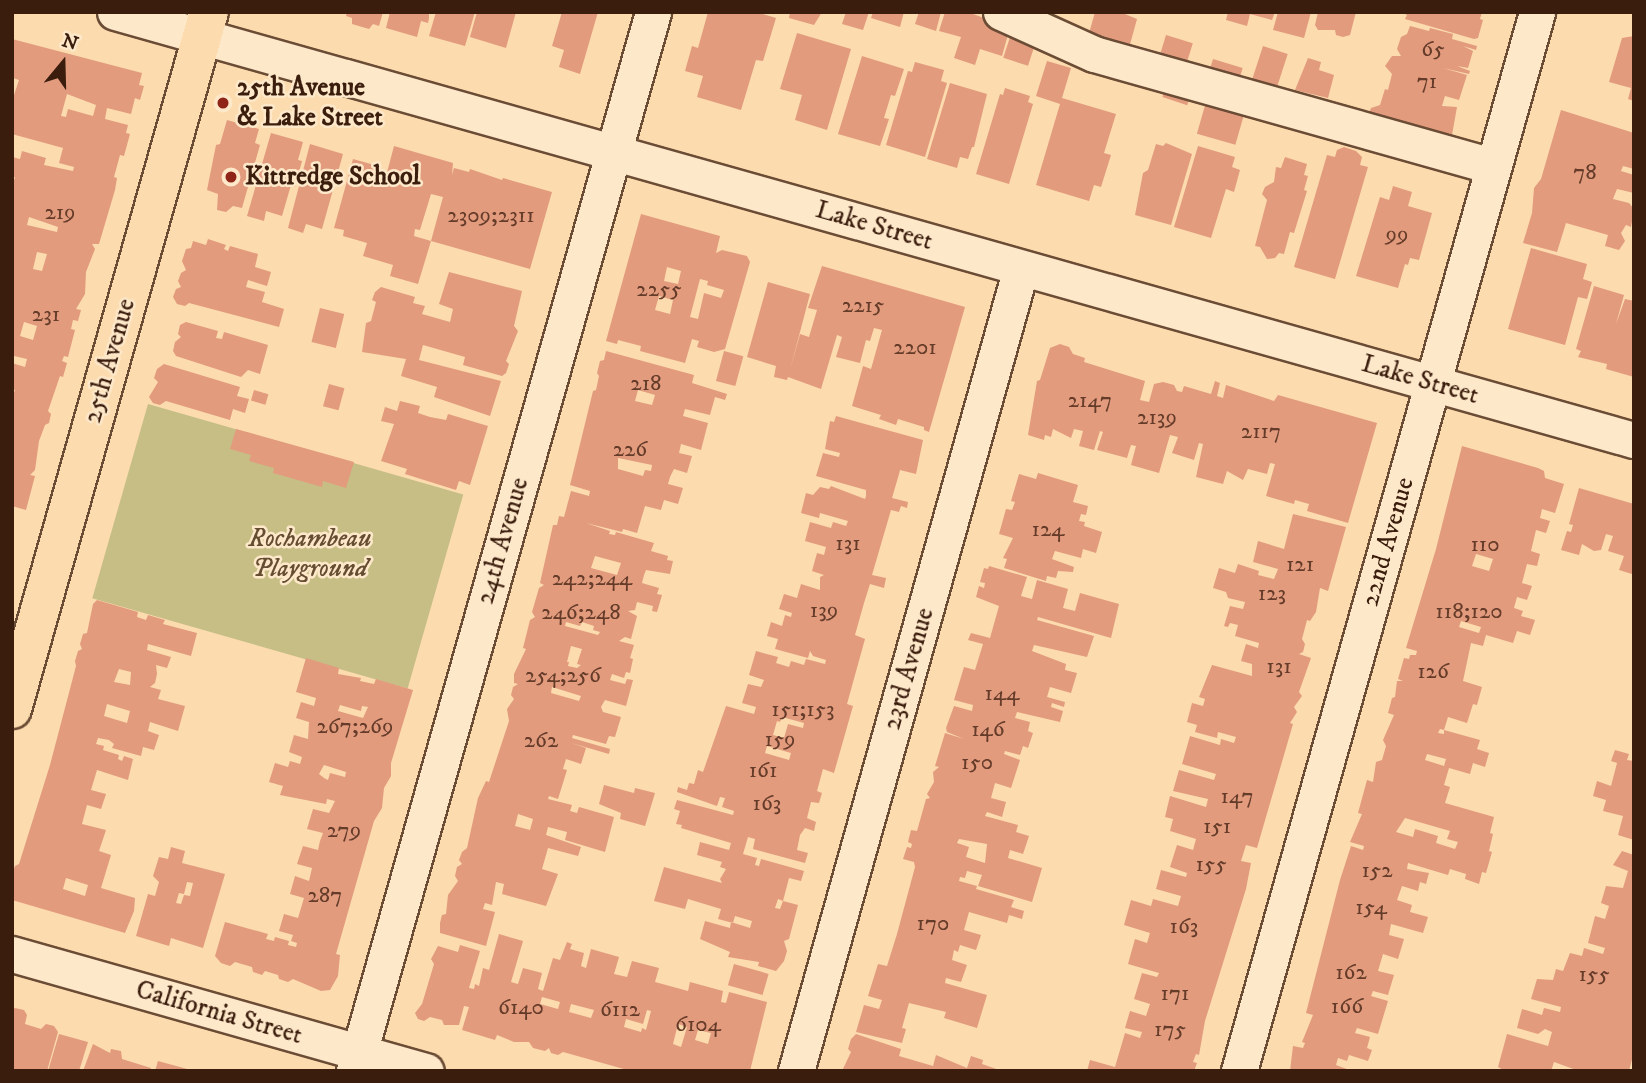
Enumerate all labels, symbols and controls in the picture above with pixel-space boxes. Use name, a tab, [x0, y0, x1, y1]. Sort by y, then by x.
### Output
north arrow	[28, 28, 98, 98]
text: N	[59, 29, 81, 56]
house number: 65	[1421, 36, 1445, 64]
house number: 71	[1417, 68, 1437, 96]
place label: 25th Avenue & Lake Street	[237, 72, 383, 134]
marker: 25th Avenue & Lake Street	[215, 95, 231, 111]
house number: 78	[1573, 159, 1597, 187]
place label: Kittredge School	[245, 161, 420, 193]
marker: Kittredge School	[223, 169, 239, 185]
street label: Lake Street	[812, 194, 936, 258]
house number: 219	[44, 199, 76, 227]
house number: 2309;2311	[447, 202, 535, 230]
house number: 99	[1386, 221, 1408, 249]
house number: 2255	[636, 276, 682, 304]
house number: 2215	[842, 292, 884, 320]
street label: 25th Avenue	[77, 295, 143, 427]
house number: 231	[32, 301, 60, 329]
house number: 2201	[893, 334, 937, 362]
street label: Lake Street	[1358, 348, 1482, 412]
house number: 218	[630, 370, 662, 398]
house number: 2147	[1068, 387, 1112, 415]
house number: 2139	[1137, 404, 1177, 432]
house number: 2117	[1241, 418, 1281, 446]
house number: 226	[613, 436, 647, 464]
street label: 24th Avenue	[470, 474, 536, 608]
street label: 22nd Avenue	[1355, 474, 1421, 610]
house number: 124	[1032, 516, 1064, 544]
park label: Rochambeau Playground	[248, 523, 372, 584]
house number: 131	[835, 530, 861, 558]
house number: 110	[1470, 531, 1500, 559]
house number: 121	[1286, 551, 1314, 579]
house number: 242;244	[552, 565, 632, 593]
house number: 123	[1258, 580, 1286, 608]
house number: 139	[810, 597, 838, 625]
house number: 118;120	[1435, 598, 1503, 626]
house number: 246;248	[541, 599, 621, 627]
street label: 23rd Avenue	[877, 604, 941, 734]
house number: 131	[1266, 653, 1292, 681]
house number: 126	[1417, 658, 1449, 686]
house number: 254;256	[525, 662, 601, 690]
house number: 144	[985, 680, 1019, 708]
house number: 151;153	[771, 696, 835, 724]
house number: 267;269	[317, 713, 393, 741]
house number: 146	[971, 716, 1005, 744]
house number: 159	[764, 726, 796, 754]
house number: 262	[524, 727, 558, 755]
house number: 150	[961, 749, 993, 777]
house number: 161	[749, 757, 777, 785]
house number: 147	[1220, 783, 1254, 811]
house number: 163	[753, 790, 781, 818]
house number: 151	[1203, 813, 1231, 841]
house number: 279	[327, 817, 361, 845]
house number: 155	[1195, 851, 1227, 879]
house number: 152	[1361, 857, 1393, 885]
house number: 287	[308, 882, 342, 910]
house number: 154	[1355, 894, 1387, 922]
house number: 170	[917, 910, 949, 938]
house number: 163	[1170, 913, 1198, 941]
house number: 162	[1335, 959, 1367, 987]
house number: 155	[1578, 961, 1610, 989]
street label: California Street	[132, 974, 306, 1052]
house number: 171	[1160, 980, 1190, 1008]
house number: 166	[1331, 993, 1363, 1021]
house number: 6140	[498, 994, 544, 1022]
house number: 6112	[600, 996, 640, 1024]
house number: 6104	[675, 1011, 721, 1039]
house number: 175	[1154, 1016, 1186, 1044]

